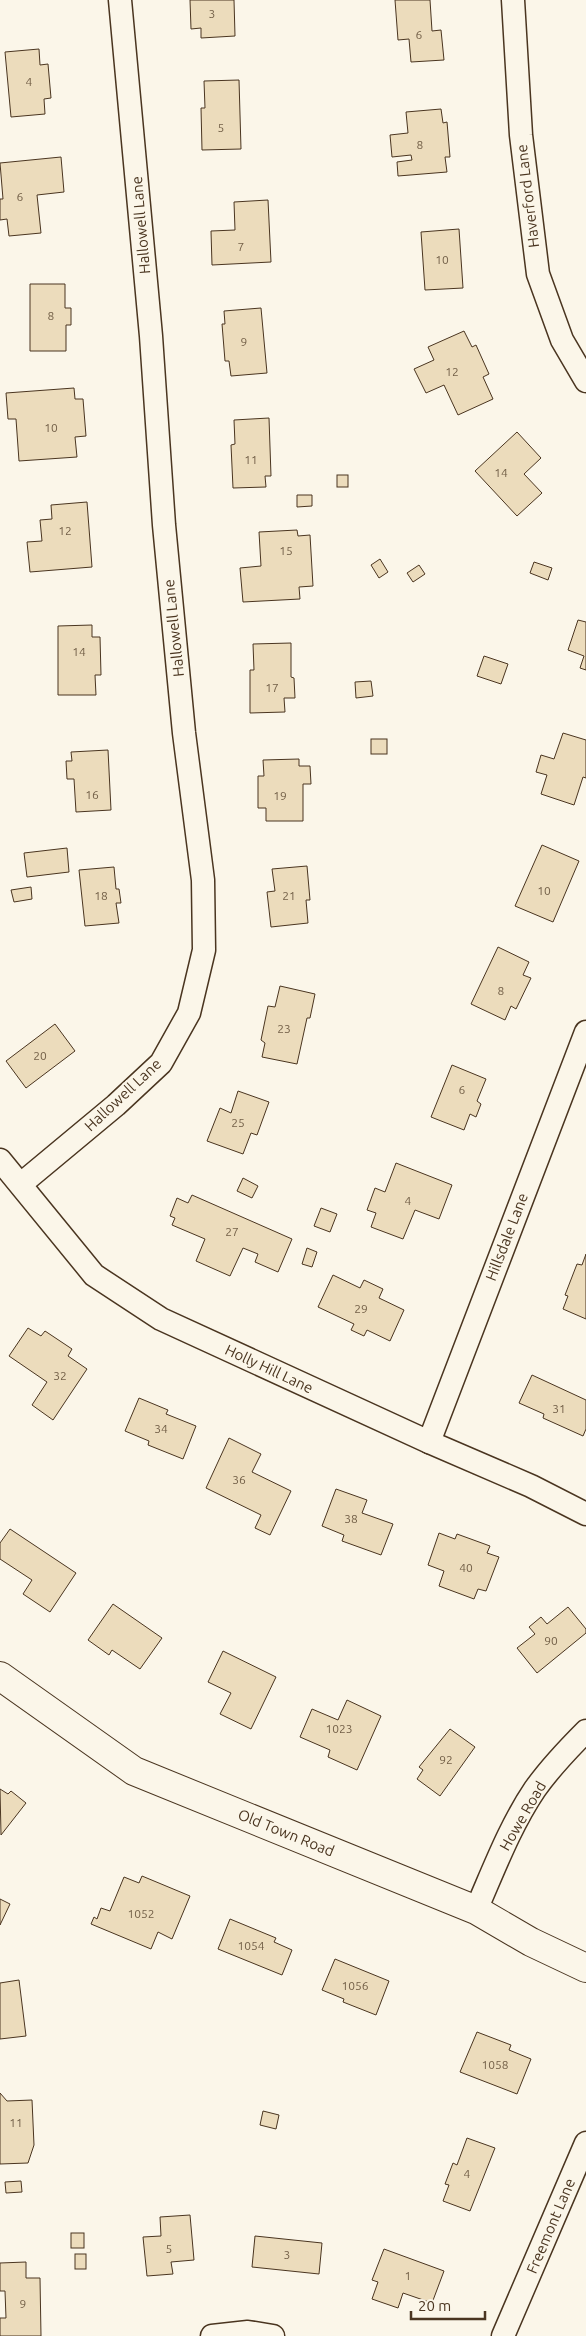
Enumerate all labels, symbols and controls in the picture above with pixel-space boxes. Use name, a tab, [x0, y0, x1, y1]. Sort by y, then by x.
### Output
house number: 3	[209, 7, 215, 20]
house number: 6	[416, 28, 423, 41]
house number: 4	[26, 75, 33, 88]
house number: 5	[218, 121, 224, 134]
house number: 8	[417, 138, 424, 151]
street label: Haverford Lane	[513, 143, 542, 249]
street label: Hallowell Lane	[128, 175, 153, 275]
house number: 6	[17, 190, 24, 203]
house number: 7	[238, 240, 244, 253]
house number: 10	[435, 253, 449, 266]
house number: 8	[48, 309, 55, 322]
house number: 9	[241, 335, 247, 348]
house number: 12	[445, 365, 459, 378]
house number: 10	[44, 421, 58, 434]
house number: 11	[244, 453, 258, 466]
house number: 14	[494, 466, 508, 479]
house number: 12	[58, 524, 72, 537]
house number: 15	[279, 544, 293, 557]
street label: Hallowell Lane	[160, 578, 187, 678]
house number: 14	[72, 645, 86, 658]
house number: 17	[265, 681, 279, 694]
house number: 16	[85, 788, 99, 801]
house number: 19	[273, 789, 287, 802]
house number: 10	[537, 884, 551, 897]
house number: 18	[94, 889, 108, 902]
house number: 21	[282, 889, 296, 902]
house number: 8	[498, 984, 505, 997]
house number: 23	[277, 1022, 291, 1035]
house number: 20	[33, 1049, 47, 1062]
street label: Hallowell Lane	[81, 1055, 164, 1134]
house number: 6	[459, 1083, 466, 1096]
house number: 25	[231, 1116, 245, 1129]
street label: Hillsdale Lane	[482, 1190, 531, 1283]
house number: 4	[405, 1194, 412, 1207]
house number: 27	[225, 1225, 239, 1238]
house number: 29	[354, 1302, 368, 1315]
street label: Holly Hill Lane	[222, 1341, 316, 1396]
house number: 32	[53, 1369, 67, 1382]
house number: 31	[552, 1402, 566, 1415]
house number: 34	[154, 1422, 168, 1435]
house number: 36	[232, 1473, 246, 1486]
house number: 38	[344, 1512, 358, 1525]
house number: 40	[459, 1561, 473, 1574]
house number: 90	[544, 1634, 558, 1647]
house number: 1023	[325, 1722, 353, 1735]
house number: 92	[439, 1753, 453, 1766]
street label: Howe Road	[496, 1778, 549, 1853]
street label: Old Town Road	[236, 1805, 337, 1860]
house number: 1052	[127, 1907, 155, 1920]
house number: 1054	[237, 1939, 265, 1952]
house number: 1056	[341, 1979, 369, 1992]
house number: 1058	[481, 2058, 509, 2071]
house number: 11	[9, 2116, 23, 2129]
house number: 4	[464, 2167, 471, 2180]
street label: Freemont Lane	[523, 2176, 578, 2276]
house number: 5	[166, 2242, 172, 2255]
house number: 3	[284, 2248, 290, 2261]
house number: 1	[405, 2269, 411, 2282]
scale bar	[411, 2288, 485, 2320]
house number: 9	[20, 2297, 26, 2310]
text: 20 m	[418, 2297, 451, 2314]

